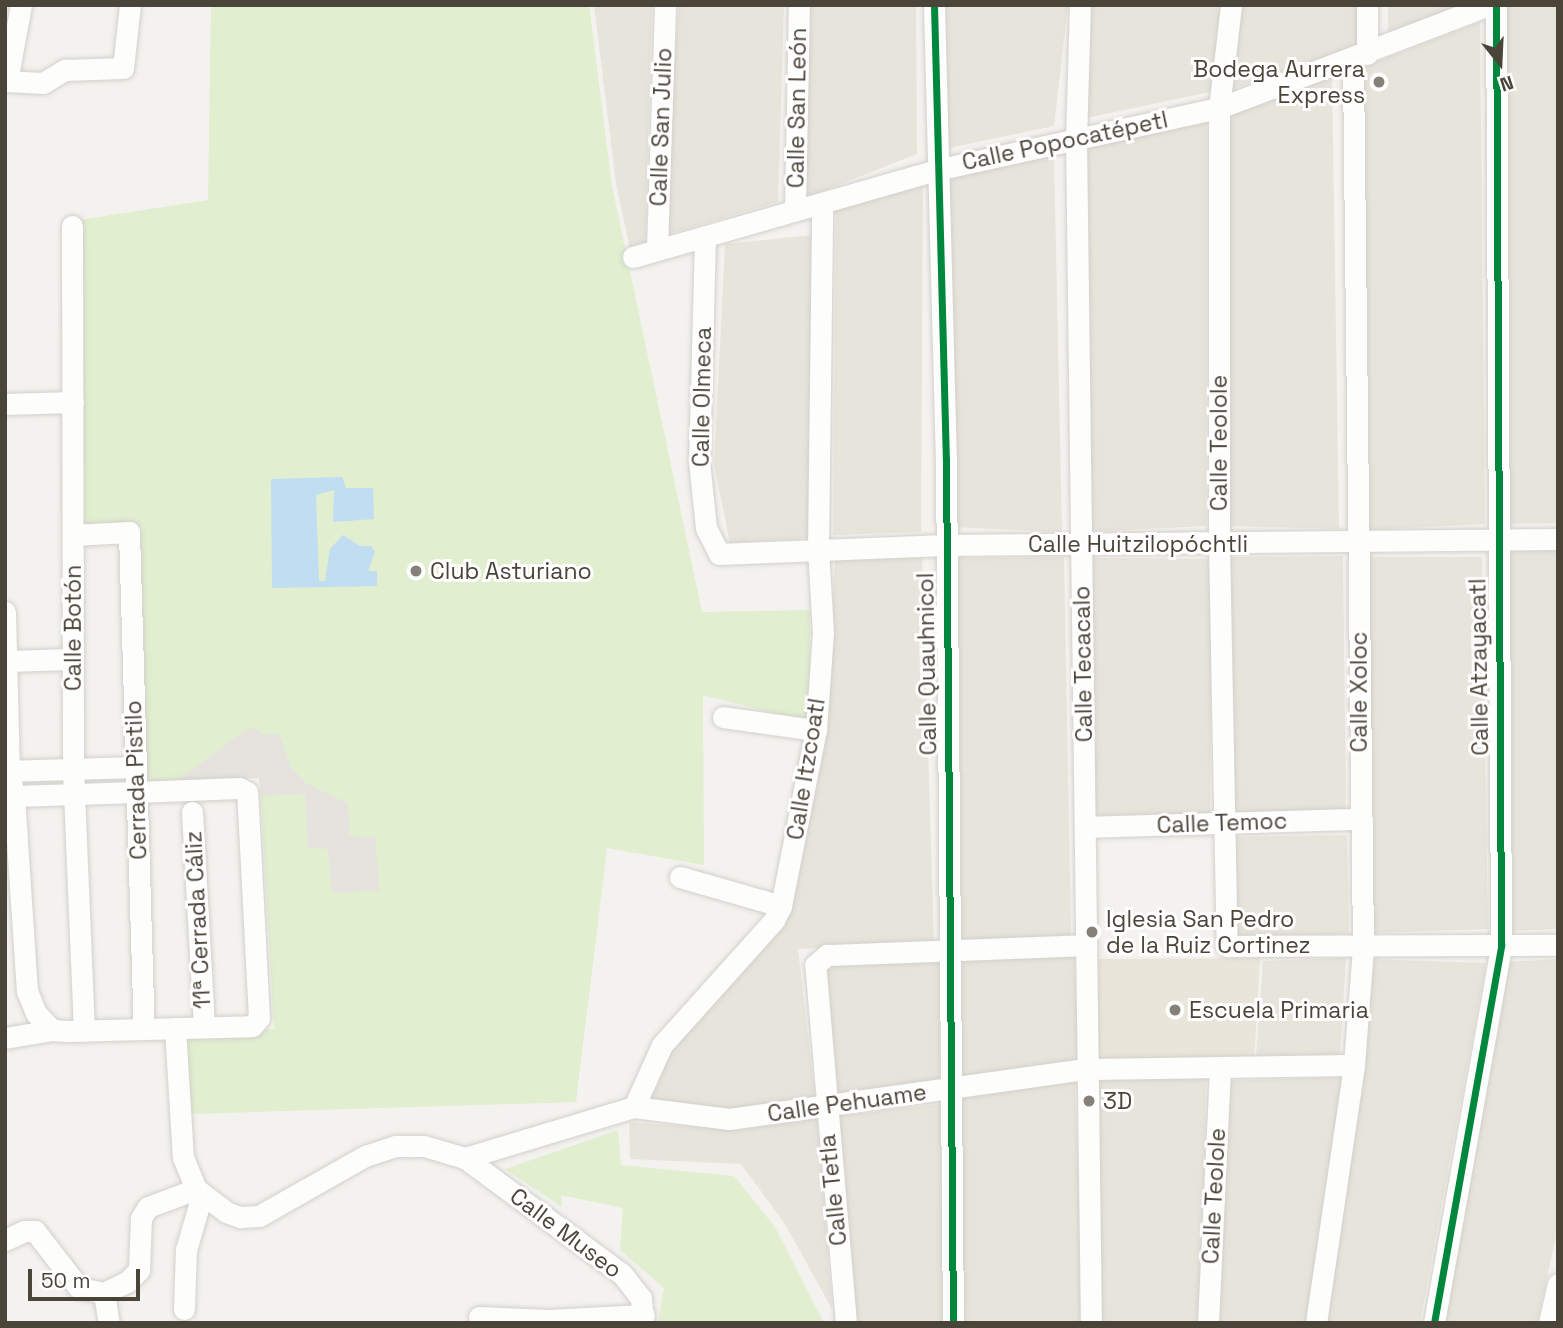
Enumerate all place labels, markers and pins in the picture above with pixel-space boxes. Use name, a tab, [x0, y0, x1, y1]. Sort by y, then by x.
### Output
place label: Bodega Aurrera Express	[1193, 55, 1365, 109]
marker: Bodega Aurrera Express	[1371, 74, 1387, 90]
place label: Club Asturiano	[430, 557, 592, 585]
marker: Club Asturiano	[408, 563, 424, 579]
place label: Iglesia San Pedro de la Ruiz Cortinez	[1106, 905, 1310, 959]
marker: Iglesia San Pedro de la Ruiz Cortinez	[1084, 924, 1100, 940]
place label: Escuela Primaria	[1189, 996, 1369, 1024]
marker: Escuela Primaria	[1167, 1002, 1183, 1018]
place label: 3D	[1103, 1087, 1132, 1115]
marker: 3D	[1081, 1093, 1097, 1109]

